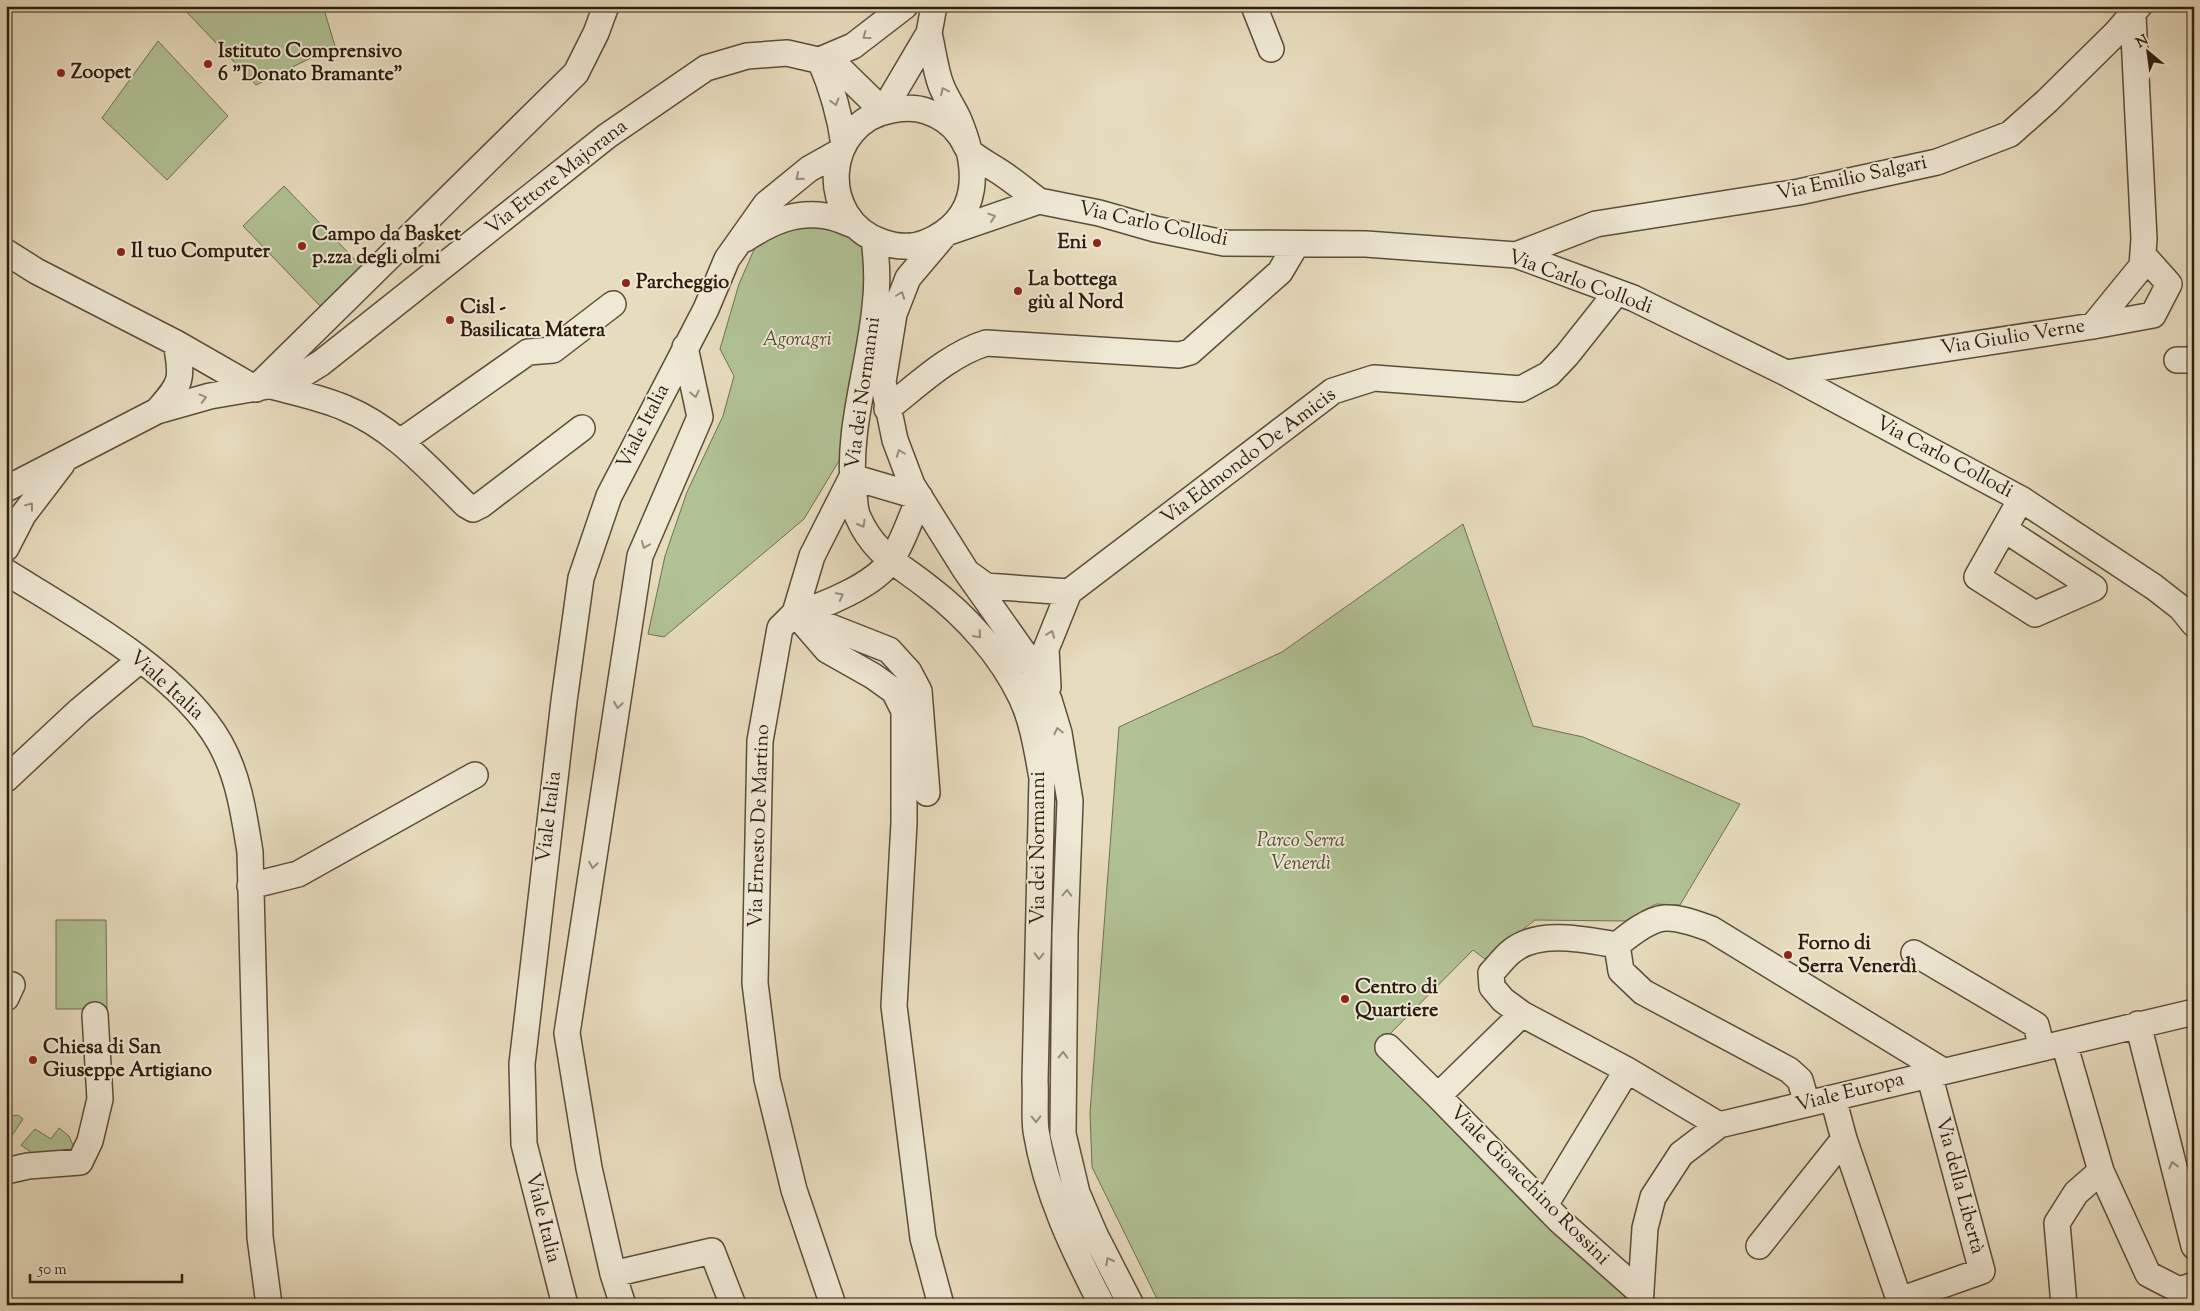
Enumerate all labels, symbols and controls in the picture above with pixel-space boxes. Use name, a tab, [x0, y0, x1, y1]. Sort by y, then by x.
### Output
north arrow	[2122, 28, 2172, 78]
one-way arrow	[862, 30, 872, 39]
text: N	[2133, 31, 2152, 54]
place label: Istituto Comprensivo 6 "Donato Bramante"	[218, 38, 403, 90]
marker: Istituto Comprensivo 6 "Donato Bramante"	[202, 58, 214, 70]
place label: Zoopet	[71, 59, 131, 88]
marker: Zoopet	[55, 67, 67, 79]
one-way arrow	[940, 87, 951, 96]
one-way arrow	[830, 97, 840, 106]
street label: Via Ettore Majorana	[480, 113, 634, 243]
street label: Via Emilio Salgari	[1774, 149, 1930, 209]
one-way arrow	[796, 171, 805, 179]
street label: Via Carlo Collodi	[1076, 195, 1231, 255]
one-way arrow	[987, 213, 996, 223]
place label: Campo da Basket p.zza degli olmi	[312, 221, 461, 273]
place label: Eni	[1057, 229, 1087, 258]
marker: Eni	[1091, 237, 1103, 249]
place label: Il tuo Computer	[131, 238, 271, 267]
marker: Campo da Basket p.zza degli olmi	[296, 240, 308, 252]
street label: Via Carlo Collodi	[1504, 243, 1657, 323]
marker: Il tuo Computer	[115, 246, 127, 258]
place label: La bottega giù al Nord	[1028, 266, 1124, 318]
place label: Parcheggio	[636, 269, 729, 298]
marker: Parcheggio	[620, 277, 632, 289]
marker: La bottega giù al Nord	[1012, 285, 1024, 297]
one-way arrow	[895, 291, 905, 299]
place label: Cisl - Basilicata Matera	[460, 294, 606, 346]
street label: Via Giulio Verne	[1939, 312, 2087, 364]
marker: Cisl - Basilicata Matera	[444, 314, 456, 326]
street label: Via dei Normanni	[839, 315, 889, 471]
park label: Agoragri	[762, 326, 832, 355]
street label: Viale Italia	[610, 379, 678, 475]
street label: Via Edmondo De Amicis	[1155, 381, 1343, 533]
one-way arrow	[689, 390, 700, 399]
one-way arrow	[199, 393, 207, 403]
street label: Via Carlo Collodi	[1870, 409, 2018, 507]
one-way arrow	[895, 449, 905, 457]
one-way arrow	[25, 503, 33, 512]
one-way arrow	[855, 519, 865, 528]
one-way arrow	[641, 540, 652, 549]
one-way arrow	[835, 592, 844, 602]
one-way arrow	[972, 630, 981, 639]
one-way arrow	[1045, 631, 1055, 639]
street label: Viale Italia	[122, 644, 210, 728]
one-way arrow	[613, 700, 623, 709]
street label: Via Ernesto De Martino	[742, 724, 778, 928]
one-way arrow	[1053, 727, 1064, 736]
street label: Viale Italia	[530, 770, 570, 864]
street label: Via dei Normanni	[1025, 771, 1054, 925]
park label: Parco Serra Venerdì	[1257, 827, 1345, 879]
one-way arrow	[588, 861, 598, 870]
one-way arrow	[1061, 889, 1072, 897]
place label: Forno di Serra Venerdì	[1798, 930, 1917, 982]
marker: Forno di Serra Venerdì	[1782, 949, 1794, 961]
one-way arrow	[1033, 952, 1044, 960]
place label: Centro di Quartiere	[1355, 974, 1438, 1026]
marker: Centro di Quartiere	[1339, 993, 1351, 1005]
place label: Chiesa di San Giuseppe Artigiano	[43, 1034, 212, 1086]
one-way arrow	[1058, 1051, 1069, 1059]
marker: Chiesa di San Giuseppe Artigiano	[27, 1054, 39, 1066]
street label: Viale Europa	[1793, 1066, 1907, 1120]
street label: Viale Gioacchino Rossini	[1442, 1099, 1616, 1273]
street label: Via della Libertà	[1927, 1114, 1991, 1258]
one-way arrow	[1031, 1115, 1041, 1123]
one-way arrow	[2168, 1161, 2179, 1170]
street label: Viale Italia	[517, 1170, 567, 1266]
scale bar	[30, 1251, 182, 1283]
one-way arrow	[1105, 1258, 1115, 1267]
text: 50 m	[37, 1260, 67, 1281]

